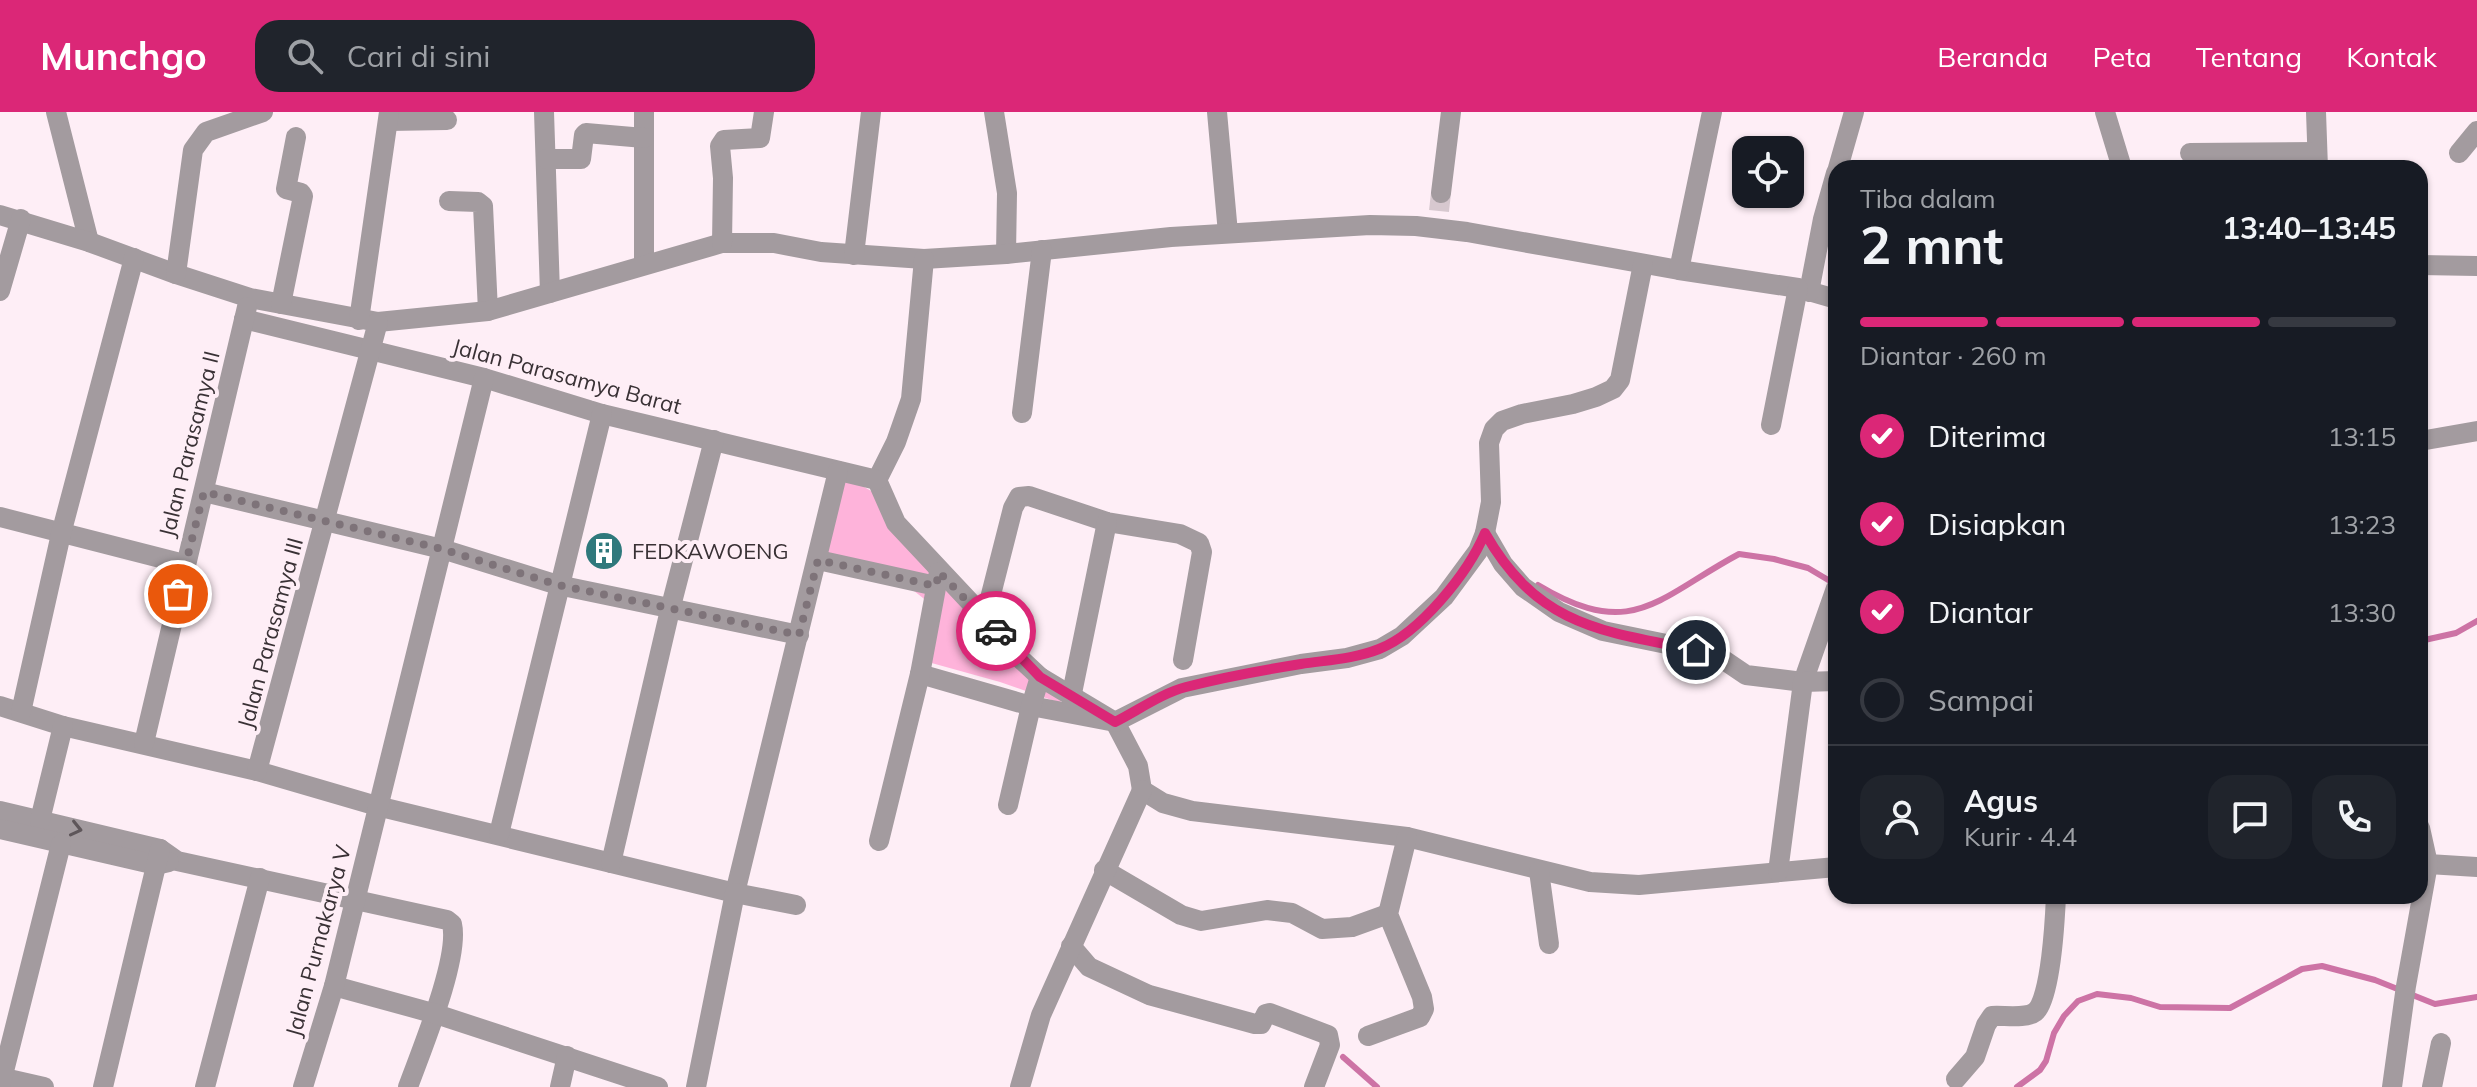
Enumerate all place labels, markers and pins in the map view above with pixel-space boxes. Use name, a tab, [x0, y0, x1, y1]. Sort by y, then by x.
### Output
building icon: FEDKAWOENG	[583, 530, 625, 572]
place label: FEDKAWOENG	[632, 537, 789, 565]
pin	[144, 560, 212, 628]
pin	[1662, 616, 1730, 684]

